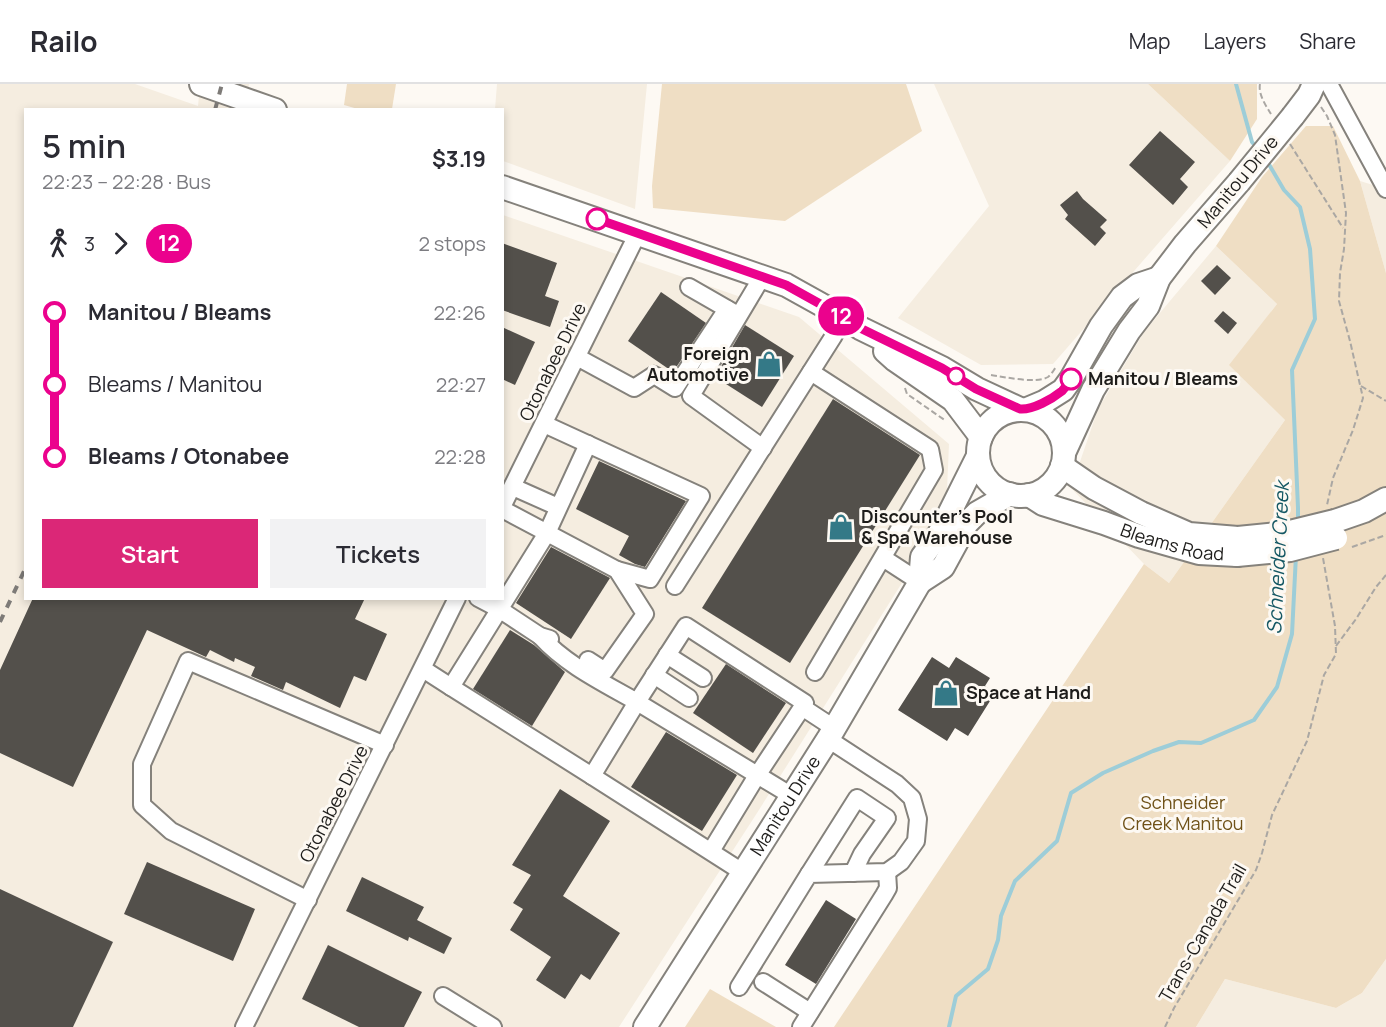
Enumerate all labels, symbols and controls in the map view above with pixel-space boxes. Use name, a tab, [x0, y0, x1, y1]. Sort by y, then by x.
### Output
text: Railo	[30, 22, 98, 60]
text: Map	[1129, 27, 1170, 55]
text: Layers	[1203, 27, 1266, 55]
text: Share	[1299, 27, 1356, 55]
text: 5 min	[42, 123, 126, 168]
street label: Manitou Drive	[1191, 130, 1283, 233]
text: $3.19	[432, 144, 486, 174]
text: 22:23 – 22:28 · Bus	[42, 168, 211, 195]
unlabelled marker	[586, 208, 608, 230]
icon: walk	[42, 227, 75, 260]
icon: forward	[104, 227, 137, 260]
text: 12	[158, 229, 180, 257]
text: 3	[84, 230, 95, 257]
text: 2 stops	[418, 230, 486, 257]
line badge: 12	[814, 296, 868, 336]
text: Manitou / Bleams	[88, 297, 271, 327]
text: 22:26	[433, 299, 486, 326]
street label: Otonabee Drive	[513, 299, 591, 425]
text: 12	[830, 302, 852, 330]
place label: Foreign Automotive	[647, 341, 749, 386]
shop icon: Foreign Automotive	[754, 349, 784, 379]
place label: Manitou / Bleams	[1088, 366, 1238, 390]
unlabelled marker	[947, 367, 965, 385]
marker: Manitou / Bleams	[1060, 368, 1082, 390]
text: Bleams / Manitou	[88, 369, 262, 399]
text: 22:27	[436, 371, 486, 398]
text: Bleams / Otonabee	[88, 441, 289, 471]
text: 22:28	[434, 443, 486, 470]
water label: Schneider Creek	[1260, 478, 1295, 635]
place label: Discounter's Pool & Spa Warehouse	[861, 504, 1013, 549]
shop icon: Discounter's Pool & Spa Warehouse	[826, 512, 856, 542]
street label: Bleams Road	[1117, 517, 1225, 565]
button: Start	[42, 519, 258, 588]
button: Tickets	[270, 519, 486, 588]
shop icon: Space at Hand	[931, 678, 961, 708]
place label: Space at Hand	[966, 680, 1091, 704]
street label: Otonabee Drive	[293, 741, 373, 866]
street label: Manitou Drive	[744, 751, 825, 860]
park label: Schneider Creek Manitou	[1123, 790, 1243, 835]
street label: Trans-Canada Trail	[1153, 859, 1251, 1006]

